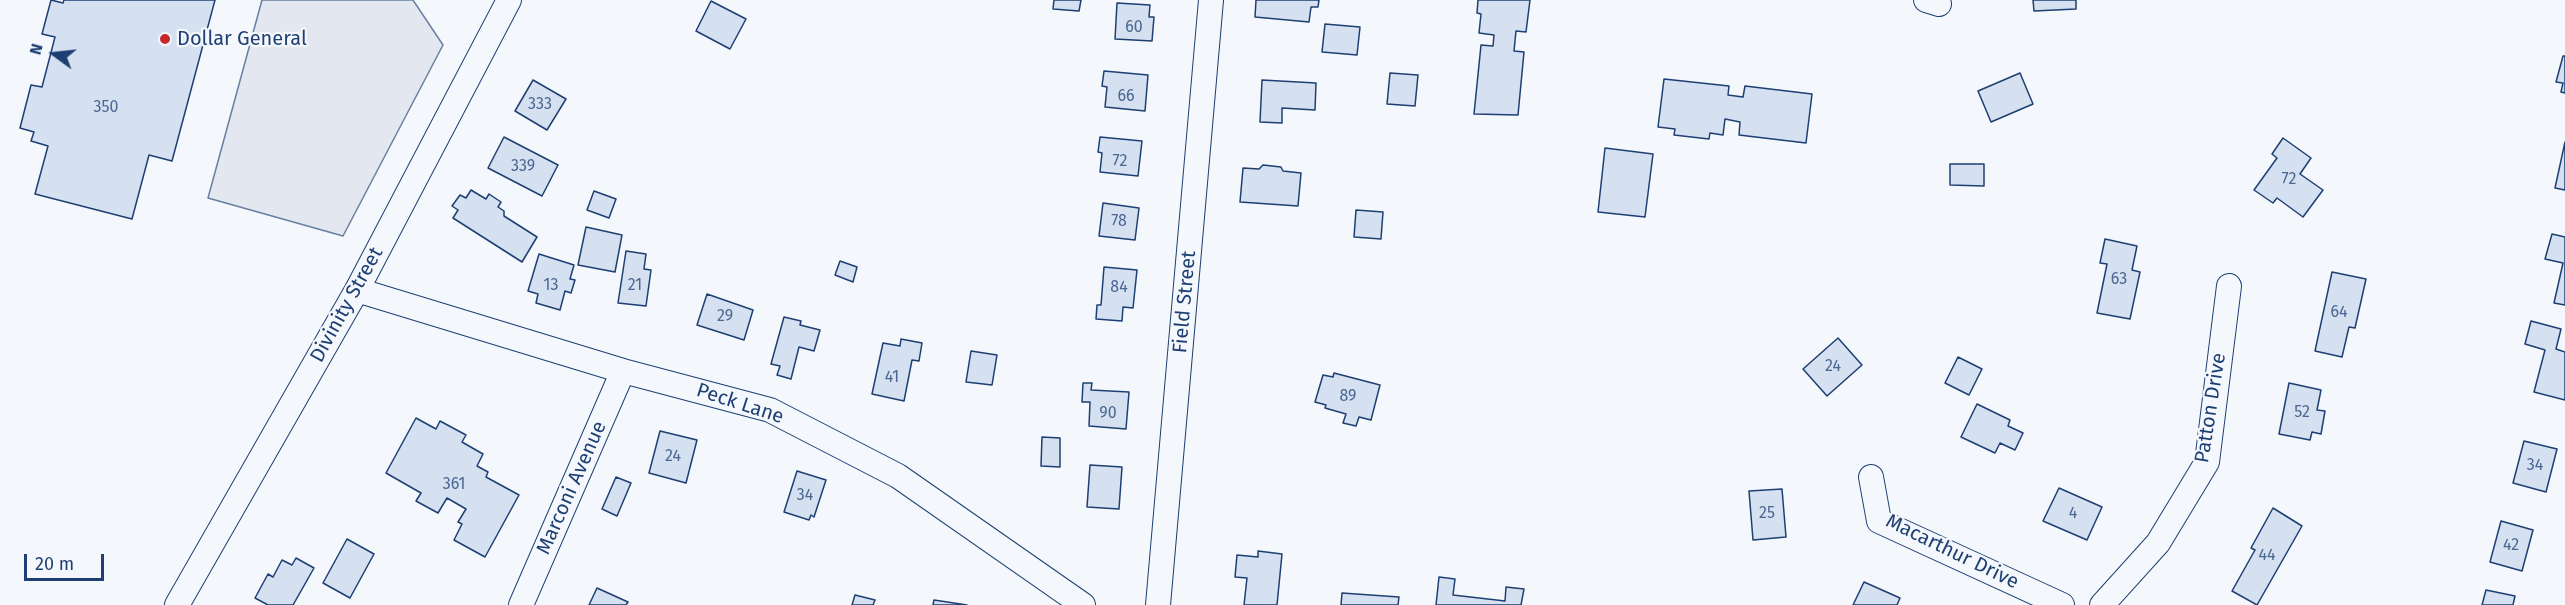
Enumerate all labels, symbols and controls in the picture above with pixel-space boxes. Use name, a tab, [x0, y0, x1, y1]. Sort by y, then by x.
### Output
house number: 60	[1125, 18, 1143, 38]
north arrow	[24, 24, 84, 84]
place label: Dollar General	[177, 27, 307, 51]
marker: Dollar General	[158, 32, 172, 46]
text: N	[26, 42, 47, 57]
house number: 66	[1117, 87, 1135, 107]
house number: 333	[528, 95, 552, 115]
house number: 350	[94, 98, 118, 118]
house number: 72	[1113, 152, 1127, 172]
house number: 339	[511, 157, 535, 177]
house number: 72	[2282, 170, 2296, 190]
house number: 78	[1111, 212, 1127, 232]
street label: Divinity Street	[306, 243, 388, 367]
street label: Field Street	[1169, 250, 1201, 354]
house number: 63	[2111, 270, 2127, 290]
house number: 13	[544, 276, 558, 296]
house number: 21	[628, 276, 642, 296]
house number: 84	[1110, 278, 1128, 298]
house number: 64	[2330, 303, 2348, 323]
house number: 29	[717, 307, 733, 327]
street label: Patton Drive	[2190, 351, 2232, 465]
house number: 24	[1825, 357, 1841, 377]
house number: 41	[885, 368, 899, 388]
street label: Peck Lane	[693, 379, 787, 429]
house number: 89	[1340, 387, 1356, 407]
house number: 52	[2294, 403, 2310, 423]
house number: 90	[1099, 404, 1117, 424]
street label: Marconi Avenue	[532, 418, 612, 558]
house number: 24	[665, 447, 681, 467]
house number: 34	[2527, 456, 2543, 476]
house number: 361	[443, 475, 465, 495]
house number: 34	[797, 486, 813, 506]
house number: 25	[1759, 504, 1775, 524]
house number: 4	[2069, 504, 2077, 524]
street label: Macarthur Drive	[1882, 509, 2022, 595]
house number: 42	[2503, 536, 2519, 556]
scale bar	[27, 542, 106, 580]
house number: 44	[2258, 546, 2276, 566]
text: 20 m	[35, 553, 74, 575]

